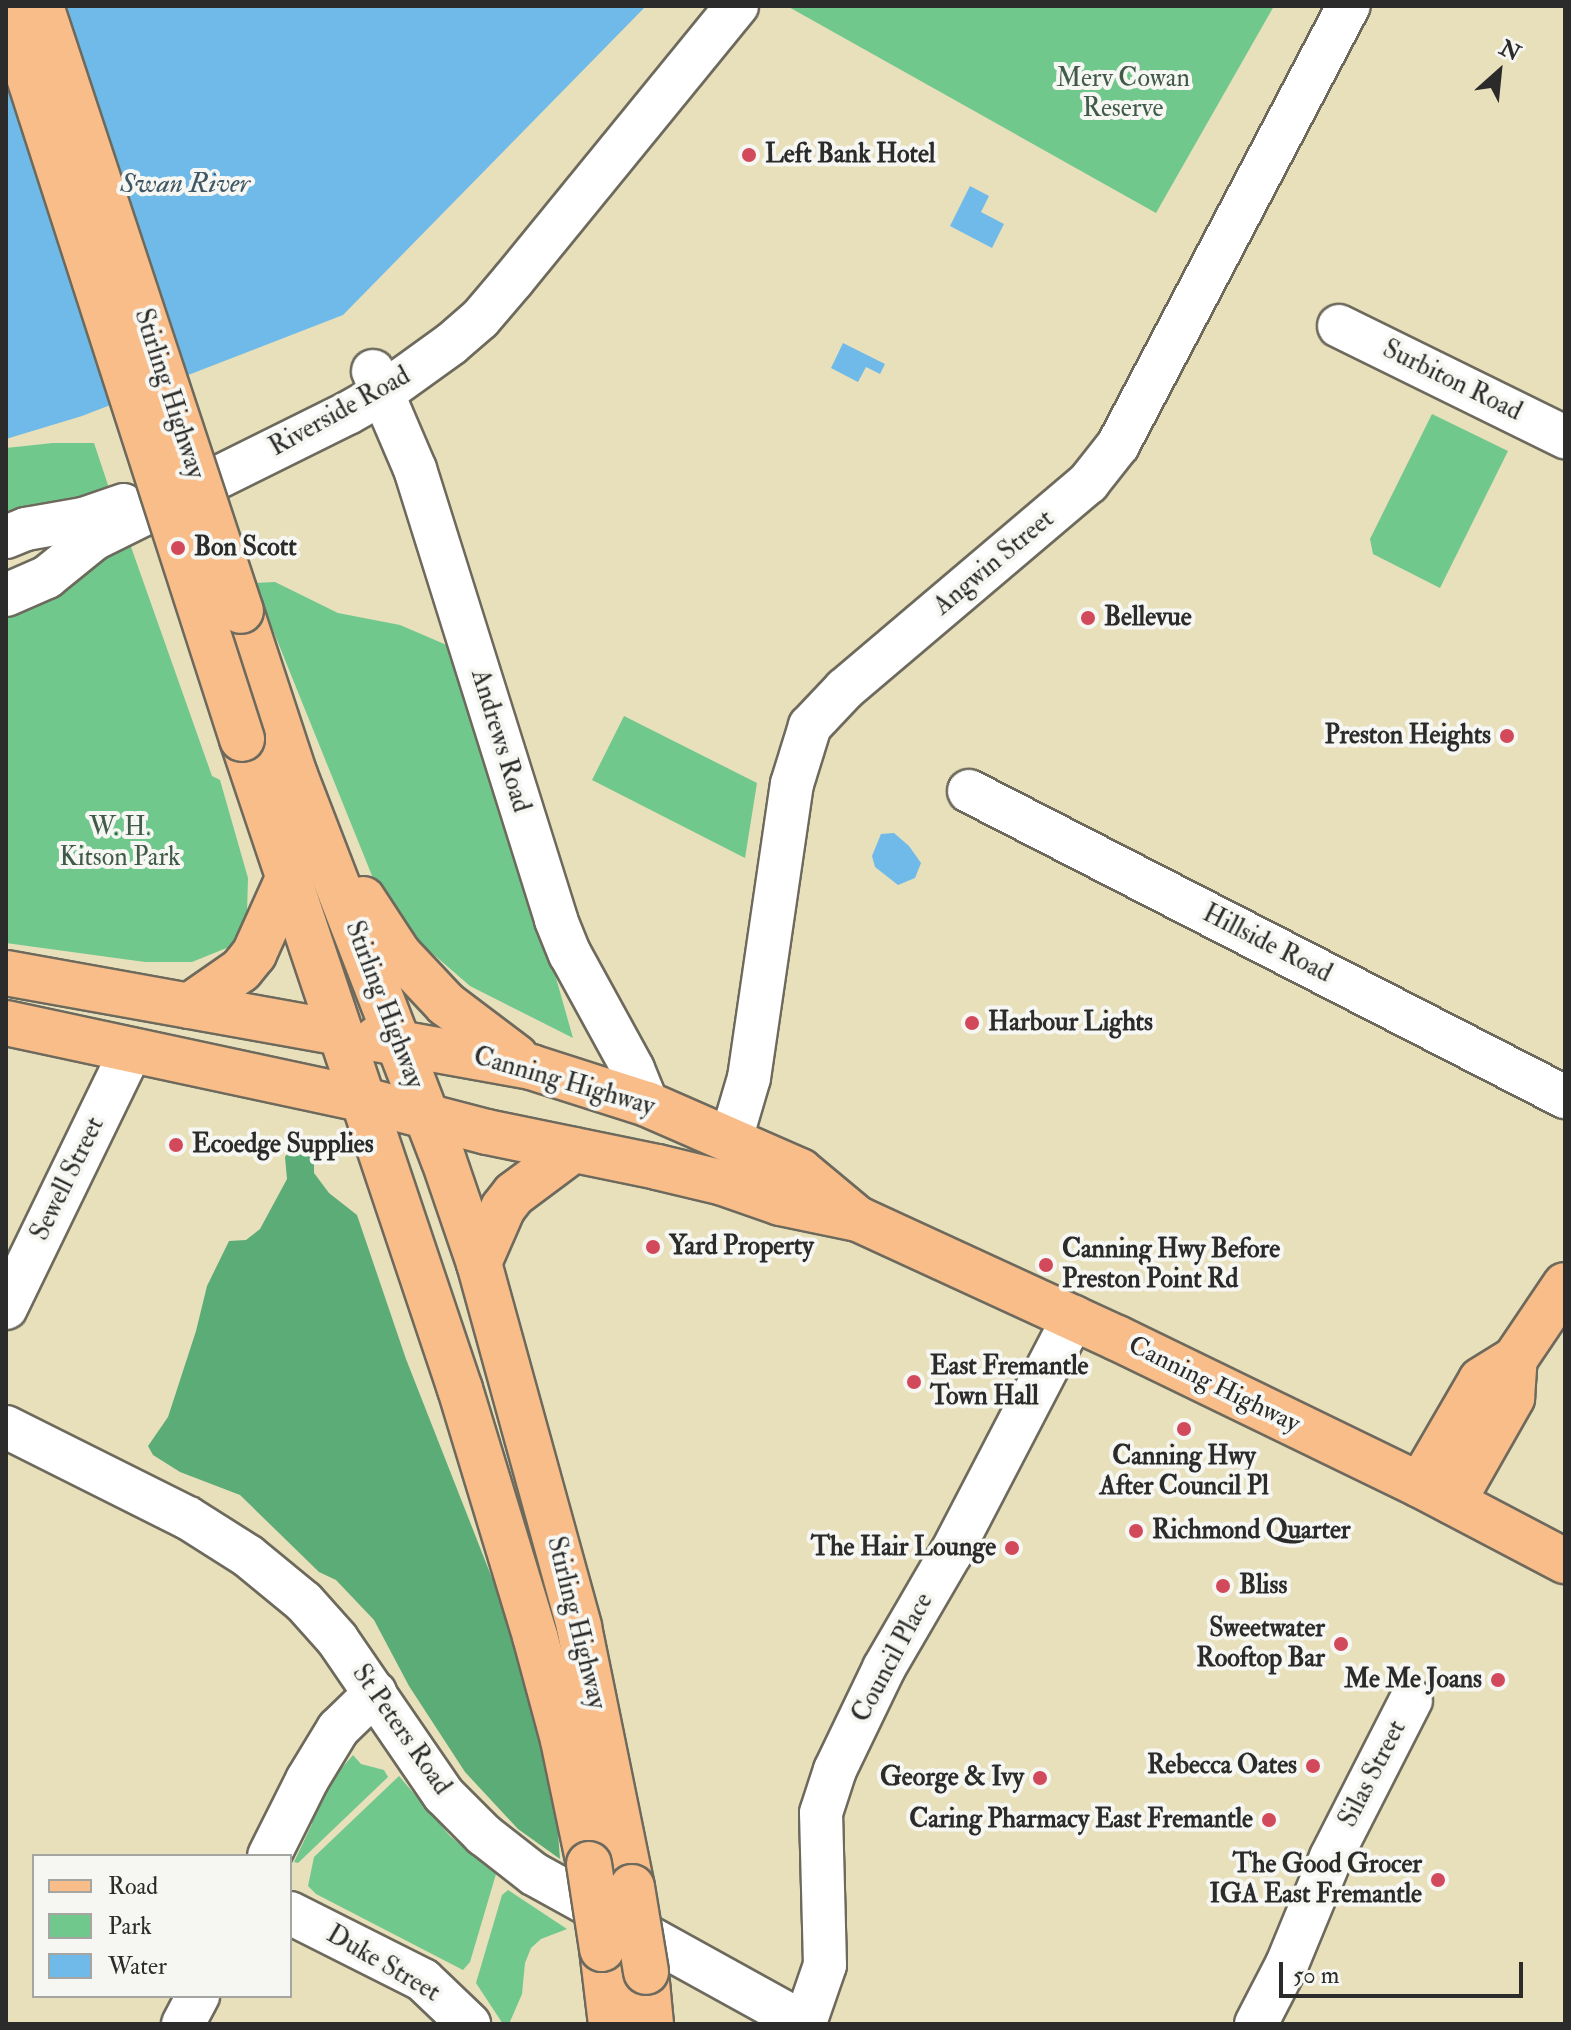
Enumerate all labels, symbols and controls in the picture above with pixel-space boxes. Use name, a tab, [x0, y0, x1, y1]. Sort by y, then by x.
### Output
north arrow	[1459, 32, 1539, 112]
text: N	[1495, 34, 1525, 68]
park label: Merv Cowan Reserve	[1056, 63, 1190, 124]
place label: Left Bank Hotel	[765, 139, 936, 171]
marker: Left Bank Hotel	[740, 146, 758, 164]
water label: Swan River	[120, 167, 250, 201]
street label: Stirling Highway	[127, 305, 211, 483]
street label: Surbiton Road	[1377, 334, 1527, 428]
street label: Riverside Road	[264, 361, 416, 463]
street label: Angwin Street	[928, 504, 1060, 622]
place label: Bon Scott	[194, 532, 297, 564]
marker: Bon Scott	[169, 539, 187, 557]
place label: Bellevue	[1104, 602, 1192, 634]
marker: Bellevue	[1079, 609, 1097, 627]
street label: Andrews Road	[463, 666, 537, 816]
place label: Preston Heights	[1324, 720, 1491, 752]
marker: Preston Heights	[1498, 727, 1516, 745]
park label: W. H. Kitson Park	[60, 812, 180, 874]
street label: Hillside Road	[1197, 898, 1337, 990]
street label: Stirling Highway	[338, 917, 430, 1093]
place label: Harbour Lights	[988, 1007, 1153, 1039]
marker: Harbour Lights	[963, 1014, 981, 1032]
street label: Canning Highway	[470, 1041, 658, 1123]
street label: Sewell Street	[25, 1112, 111, 1246]
place label: Ecoedge Supplies	[192, 1129, 374, 1161]
marker: Ecoedge Supplies	[167, 1136, 185, 1154]
place label: Yard Property	[669, 1231, 814, 1263]
place label: Canning Hwy Before Preston Point Rd	[1062, 1234, 1280, 1296]
marker: Yard Property	[644, 1238, 662, 1256]
marker: Canning Hwy Before Preston Point Rd	[1037, 1256, 1055, 1274]
street label: Canning Highway	[1123, 1330, 1305, 1440]
place label: East Fremantle Town Hall	[930, 1351, 1088, 1412]
marker: East Fremantle Town Hall	[905, 1373, 923, 1391]
marker: Canning Hwy After Council Pl	[1175, 1420, 1193, 1438]
place label: Canning Hwy After Council Pl	[1099, 1441, 1269, 1502]
place label: Richmond Quarter	[1152, 1515, 1350, 1547]
marker: Richmond Quarter	[1127, 1522, 1145, 1540]
place label: The Hair Lounge	[811, 1532, 996, 1564]
street label: Stirling Highway	[539, 1533, 613, 1713]
marker: The Hair Lounge	[1003, 1539, 1021, 1557]
place label: Bliss	[1239, 1570, 1287, 1602]
marker: Bliss	[1214, 1577, 1232, 1595]
street label: Council Place	[846, 1588, 940, 1728]
place label: Sweetwater Rooftop Bar	[1196, 1613, 1325, 1674]
marker: Sweetwater Rooftop Bar	[1332, 1635, 1350, 1653]
street label: St Peters Road	[345, 1659, 457, 1801]
place label: Me Me Joans	[1344, 1664, 1482, 1696]
marker: Me Me Joans	[1489, 1671, 1507, 1689]
street label: Silas Street	[1333, 1715, 1413, 1833]
place label: Rebecca Oates	[1147, 1750, 1297, 1782]
marker: Rebecca Oates	[1304, 1757, 1322, 1775]
place label: George & Ivy	[880, 1762, 1024, 1794]
marker: George & Ivy	[1031, 1769, 1049, 1787]
place label: Caring Pharmacy East Fremantle	[909, 1804, 1253, 1836]
marker: Caring Pharmacy East Fremantle	[1260, 1811, 1278, 1829]
place label: The Good Grocer IGA East Fremantle	[1209, 1849, 1422, 1910]
legend	[32, 1854, 292, 1998]
text: Road	[108, 1871, 158, 1902]
marker: The Good Grocer IGA East Fremantle	[1429, 1871, 1447, 1889]
text: Park	[108, 1911, 152, 1942]
street label: Duke Street	[321, 1919, 445, 2009]
scale bar	[1283, 1946, 1527, 1996]
text: Water	[108, 1951, 167, 1982]
text: 50 m	[1293, 1960, 1339, 1991]

